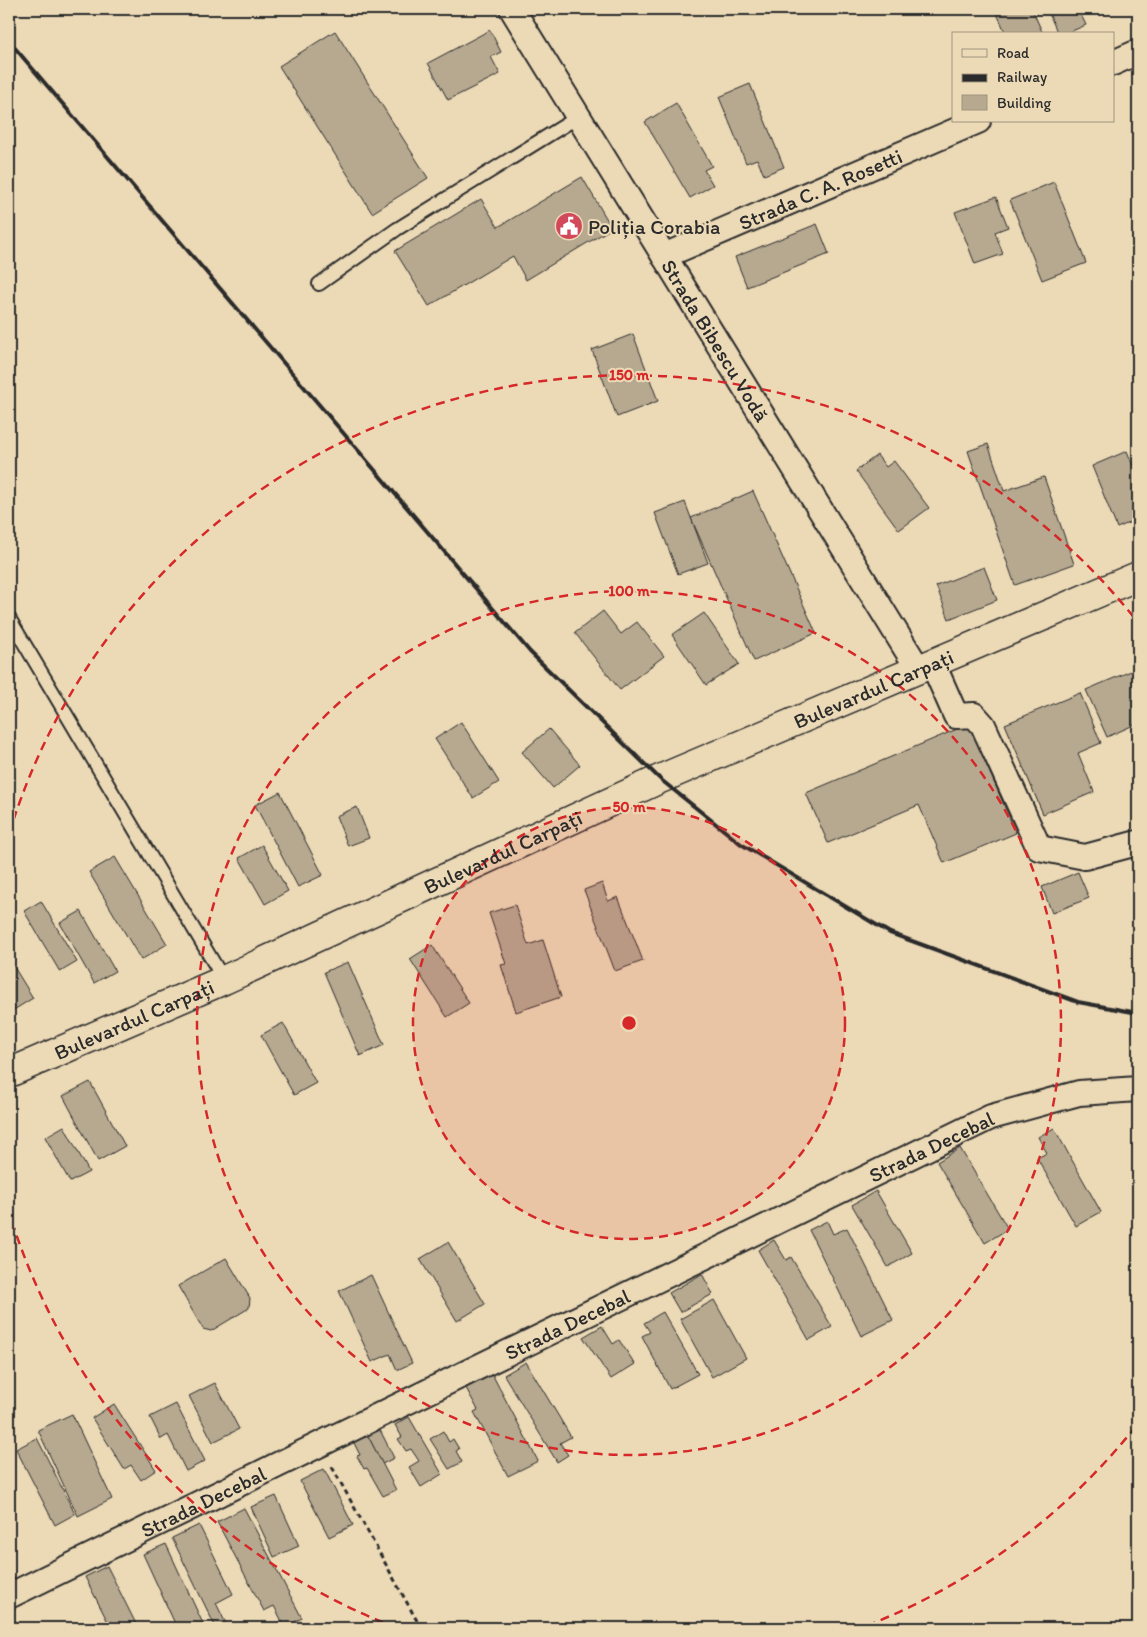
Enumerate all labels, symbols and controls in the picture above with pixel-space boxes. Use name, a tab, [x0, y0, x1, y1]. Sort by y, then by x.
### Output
legend	[952, 32, 1114, 122]
text: Road	[997, 44, 1030, 62]
text: Railway	[997, 68, 1047, 86]
text: Building	[997, 94, 1051, 112]
street label: Strada C. A. Rosetti	[735, 143, 906, 235]
public building icon: Poliția Corabia	[554, 211, 584, 241]
place label: Poliția Corabia	[588, 214, 720, 239]
street label: Strada Bibescu Vodă	[657, 254, 775, 426]
text: 150 m	[609, 366, 649, 384]
text: 100 m	[608, 582, 650, 600]
street label: Bulevardul Carpați	[789, 643, 957, 733]
text: 50 m	[612, 798, 646, 816]
street label: Bulevardul Carpați	[419, 804, 586, 899]
street label: Bulevardul Carpați	[50, 973, 218, 1065]
centre of rings	[620, 1014, 638, 1032]
street label: Strada Decebal	[864, 1105, 998, 1187]
street label: Strada Decebal	[500, 1283, 634, 1365]
street label: Strada Decebal	[136, 1460, 270, 1542]

